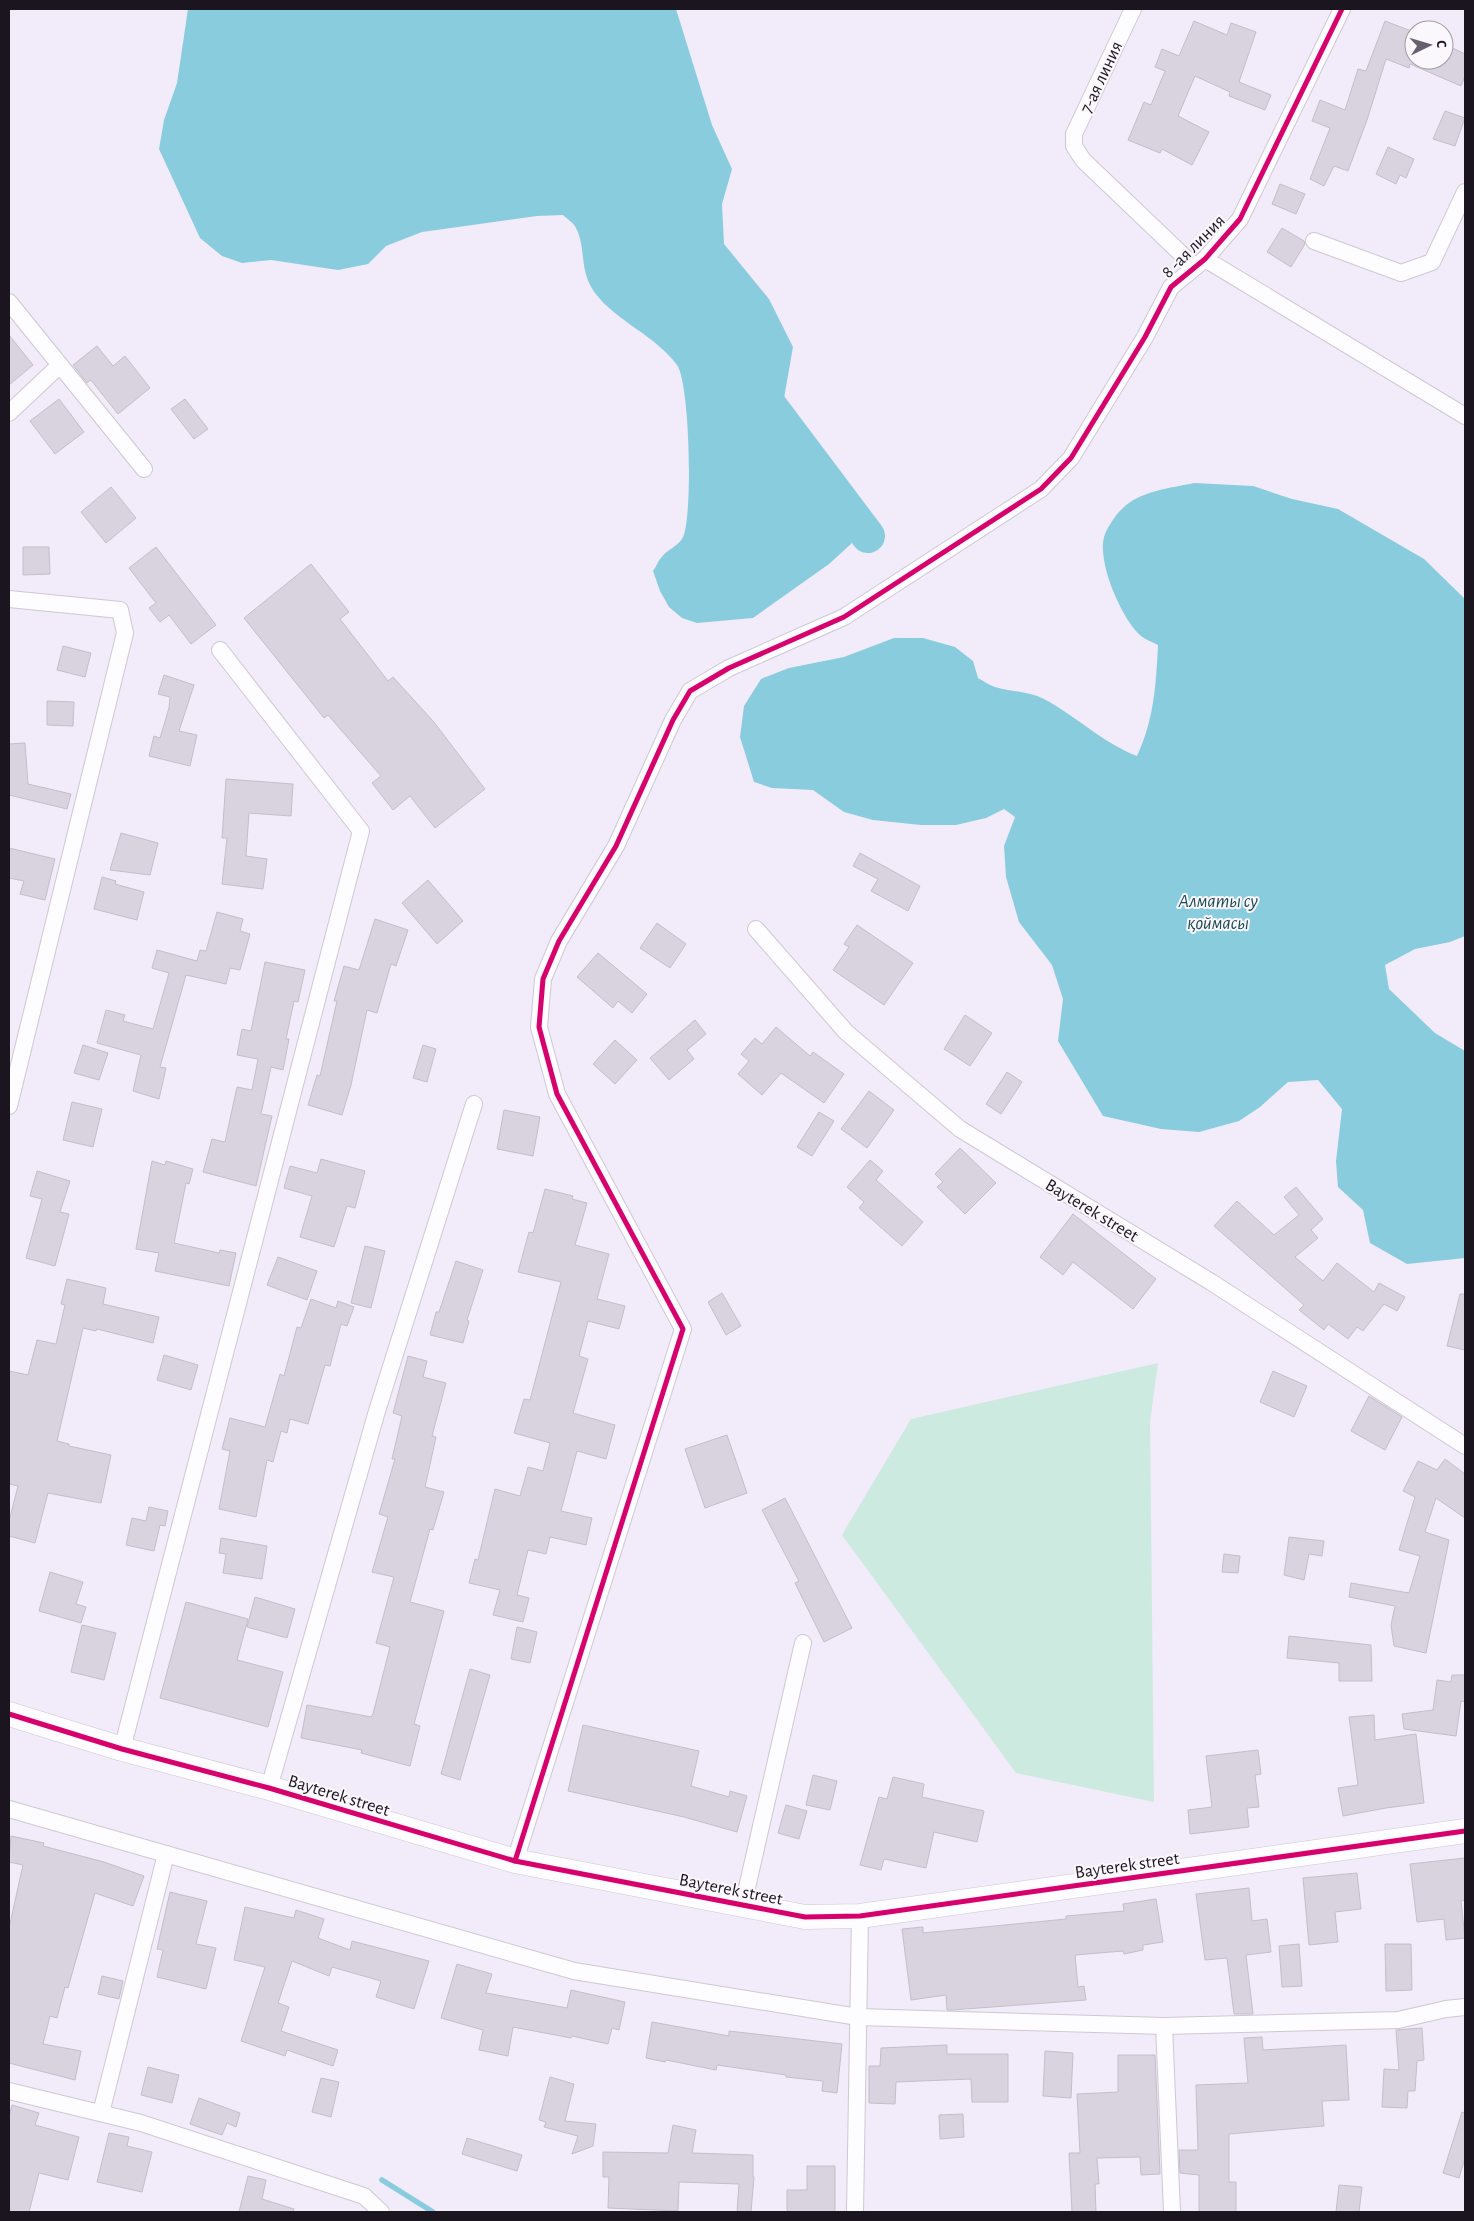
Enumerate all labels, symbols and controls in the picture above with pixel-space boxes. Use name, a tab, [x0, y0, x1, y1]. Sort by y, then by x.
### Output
north arrow	[1404, 20, 1454, 70]
street label: 7-ая линия	[1077, 39, 1126, 116]
text: С	[1434, 39, 1448, 49]
street label: 8 -ая линия	[1159, 212, 1229, 282]
water label: Алматы су қоймасы	[1177, 892, 1258, 933]
street label: Bayterek street	[1042, 1176, 1141, 1246]
street label: Bayterek street	[286, 1772, 392, 1820]
street label: Bayterek street	[1074, 1850, 1181, 1882]
street label: Bayterek street	[678, 1871, 784, 1909]

